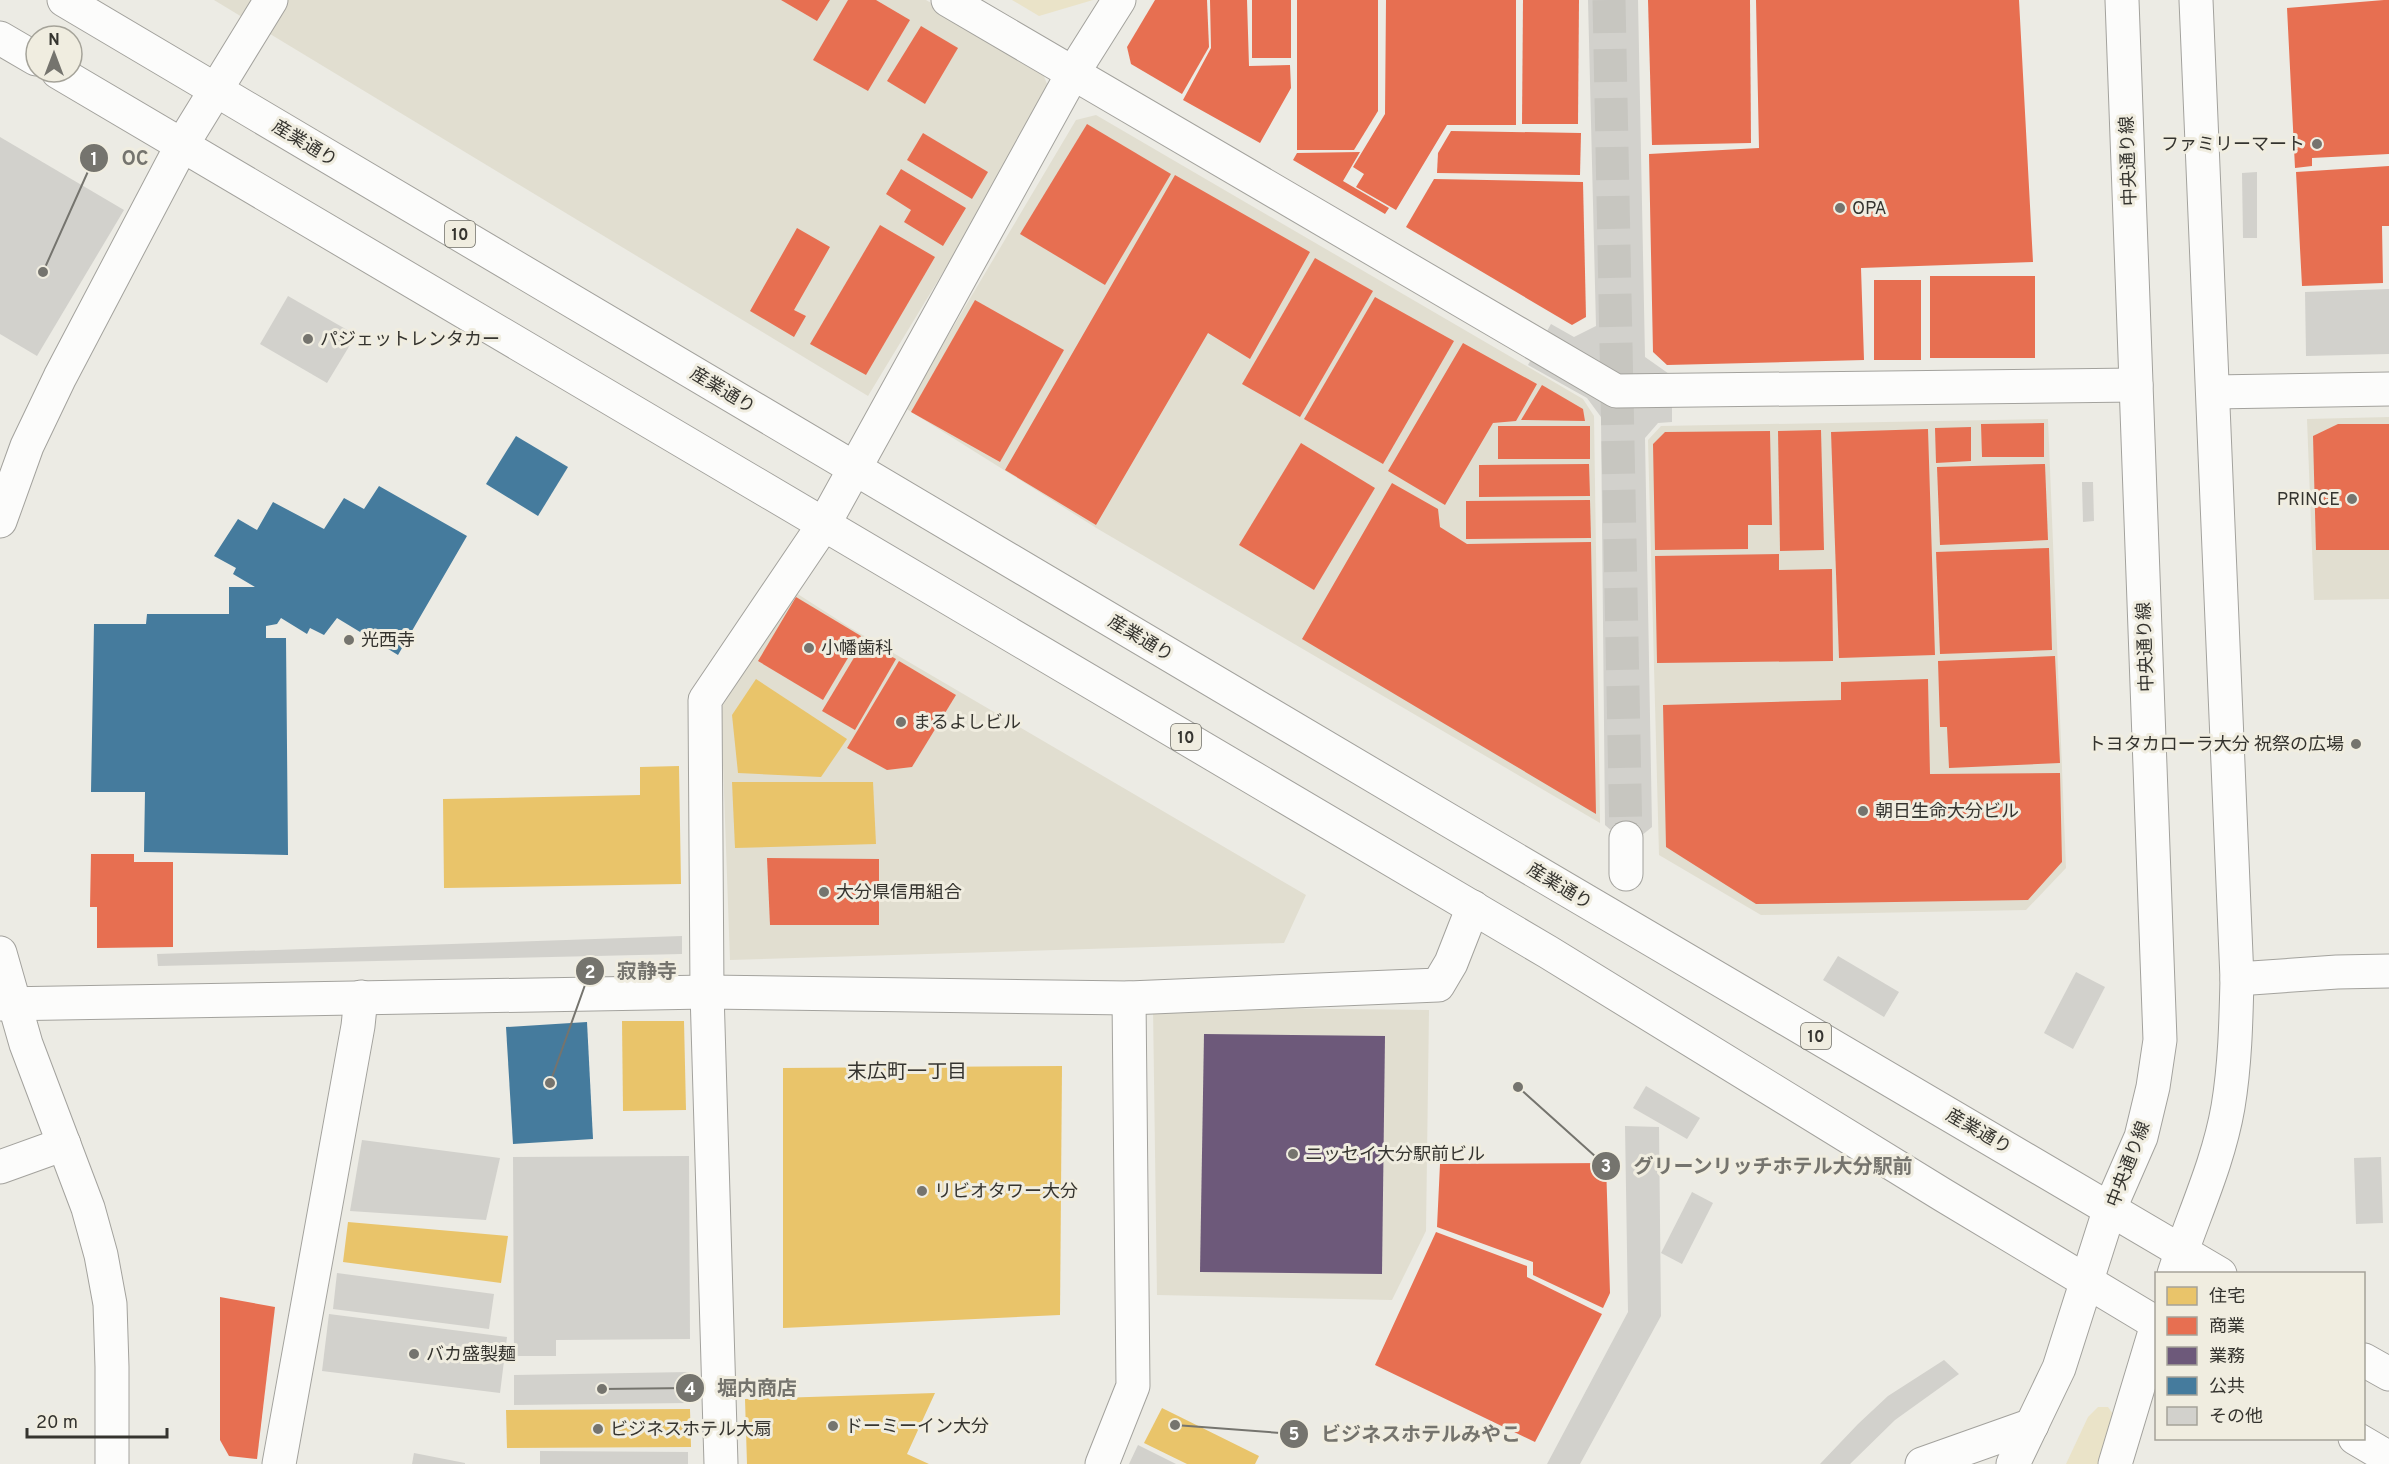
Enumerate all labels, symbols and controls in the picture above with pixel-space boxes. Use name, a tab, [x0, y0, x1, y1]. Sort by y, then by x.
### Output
north arrow	[24, 24, 84, 84]
text: N	[48, 31, 60, 51]
street label: 産業通り	[267, 116, 341, 173]
street label: 中央通り線	[2116, 116, 2143, 206]
place label: ファミリーマート	[2161, 134, 2305, 157]
marker: ファミリーマート	[2310, 137, 2324, 151]
callout: OC	[79, 139, 160, 177]
text: OC	[121, 147, 149, 173]
text: 1	[90, 149, 98, 172]
place label: OPA	[1852, 198, 1887, 221]
marker: OPA	[1833, 201, 1847, 215]
road number: 10	[445, 221, 475, 247]
place label: パジェットレンタカー	[320, 329, 500, 352]
marker: パジェットレンタカー	[301, 332, 315, 346]
street label: 産業通り	[685, 363, 759, 420]
place label: PRINCE	[2277, 489, 2340, 512]
marker: PRINCE	[2345, 492, 2359, 506]
street label: 中央通り線	[2133, 602, 2160, 692]
street label: 産業通り	[1103, 611, 1177, 668]
place label: 光西寺	[361, 630, 415, 653]
marker: 光西寺	[342, 633, 356, 647]
place label: 小幡歯科	[821, 638, 893, 661]
marker: 小幡歯科	[802, 641, 816, 655]
place label: まるよしビル	[913, 712, 1021, 735]
marker: まるよしビル	[894, 715, 908, 729]
road number: 10	[1171, 724, 1201, 750]
place label: トヨタカローラ大分 祝祭の広場	[2088, 734, 2344, 757]
marker: トヨタカローラ大分 祝祭の広場	[2349, 737, 2363, 751]
place label: 朝日生命大分ビル	[1875, 801, 2019, 824]
marker: 朝日生命大分ビル	[1856, 804, 1870, 818]
street label: 産業通り	[1522, 859, 1596, 916]
place label: 大分県信用組合	[836, 882, 962, 905]
marker: 大分県信用組合	[817, 885, 831, 899]
callout: 寂静寺	[575, 952, 689, 990]
text: 寂静寺	[617, 960, 677, 986]
text: 2	[584, 962, 596, 985]
road number: 10	[1801, 1023, 1831, 1049]
district label: 末広町一丁目	[847, 1060, 967, 1086]
street label: 産業通り	[1941, 1104, 2015, 1160]
street label: 中央通り線	[2103, 1118, 2156, 1211]
place label: ニッセイ大分駅前ビル	[1305, 1144, 1485, 1167]
marker: ニッセイ大分駅前ビル	[1286, 1147, 1300, 1161]
callout: グリーンリッチホテル大分駅前	[1591, 1147, 1925, 1185]
text: グリーンリッチホテル大分駅前	[1634, 1155, 1913, 1181]
text: 3	[1601, 1156, 1611, 1179]
place label: リビオタワー大分	[934, 1181, 1078, 1204]
marker: リビオタワー大分	[915, 1184, 929, 1198]
legend	[2155, 1272, 2365, 1440]
text: 住宅	[2209, 1286, 2245, 1309]
text: 商業	[2209, 1316, 2245, 1339]
place label: バカ盛製麺	[426, 1344, 516, 1367]
text: 業務	[2209, 1346, 2245, 1369]
marker: バカ盛製麺	[407, 1347, 421, 1361]
callout: 堀内商店	[675, 1369, 809, 1407]
text: 公共	[2209, 1376, 2245, 1399]
text: 堀内商店	[717, 1377, 797, 1403]
text: 4	[684, 1379, 696, 1402]
scale bar	[27, 1401, 166, 1439]
text: その他	[2209, 1406, 2263, 1429]
text: 20 m	[36, 1412, 78, 1435]
callout: ビジネスホテルみやこ	[1279, 1415, 1533, 1453]
place label: ドーミーイン大分	[845, 1416, 989, 1439]
place label: ビジネスホテル大扇	[610, 1419, 772, 1442]
marker: ドーミーイン大分	[826, 1419, 840, 1433]
marker: ビジネスホテル大扇	[591, 1422, 605, 1436]
text: ビジネスホテルみやこ	[1321, 1423, 1521, 1449]
text: 5	[1289, 1424, 1300, 1447]

